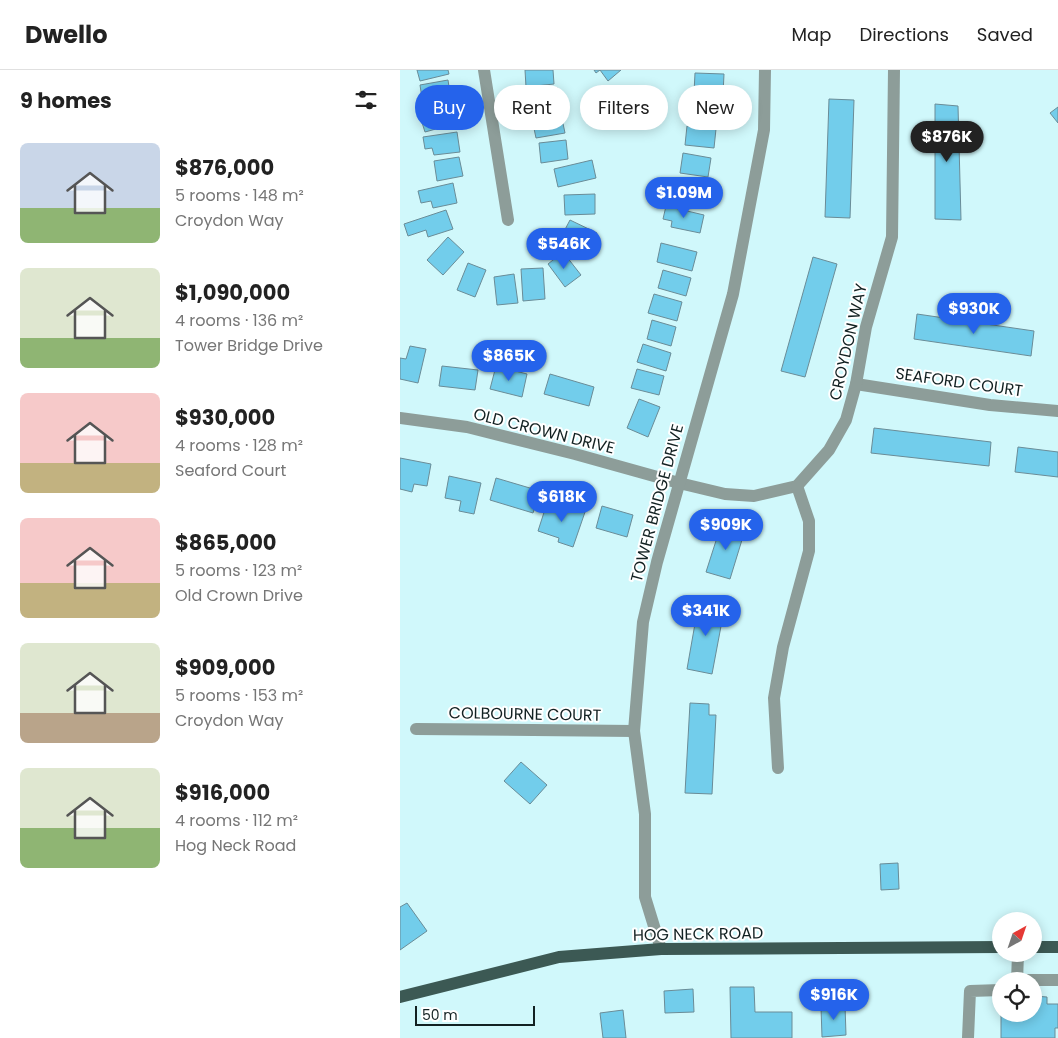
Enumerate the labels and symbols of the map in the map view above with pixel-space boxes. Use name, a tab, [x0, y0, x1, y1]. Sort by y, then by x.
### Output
pin: $876K	[912, 121, 982, 163]
pin: $1.09M	[643, 176, 725, 219]
pin: $546K	[529, 228, 599, 270]
street label: CROYDON WAY	[823, 281, 873, 403]
pin: $930K	[939, 292, 1009, 335]
pin: $865K	[474, 340, 544, 382]
street label: SEAFORD COURT	[894, 362, 1025, 402]
street label: OLD CROWN DRIVE	[471, 402, 617, 460]
street label: TOWER BRIDGE DRIVE	[625, 421, 689, 585]
pin: $618K	[527, 480, 597, 523]
pin: $909K	[691, 508, 761, 551]
pin: $341K	[671, 594, 741, 637]
street label: COLBOURNE COURT	[449, 701, 602, 727]
north arrow	[992, 912, 1042, 962]
street label: HOG NECK ROAD	[633, 921, 763, 947]
pin: $916K	[799, 978, 869, 1021]
scale bar	[415, 1003, 535, 1026]

